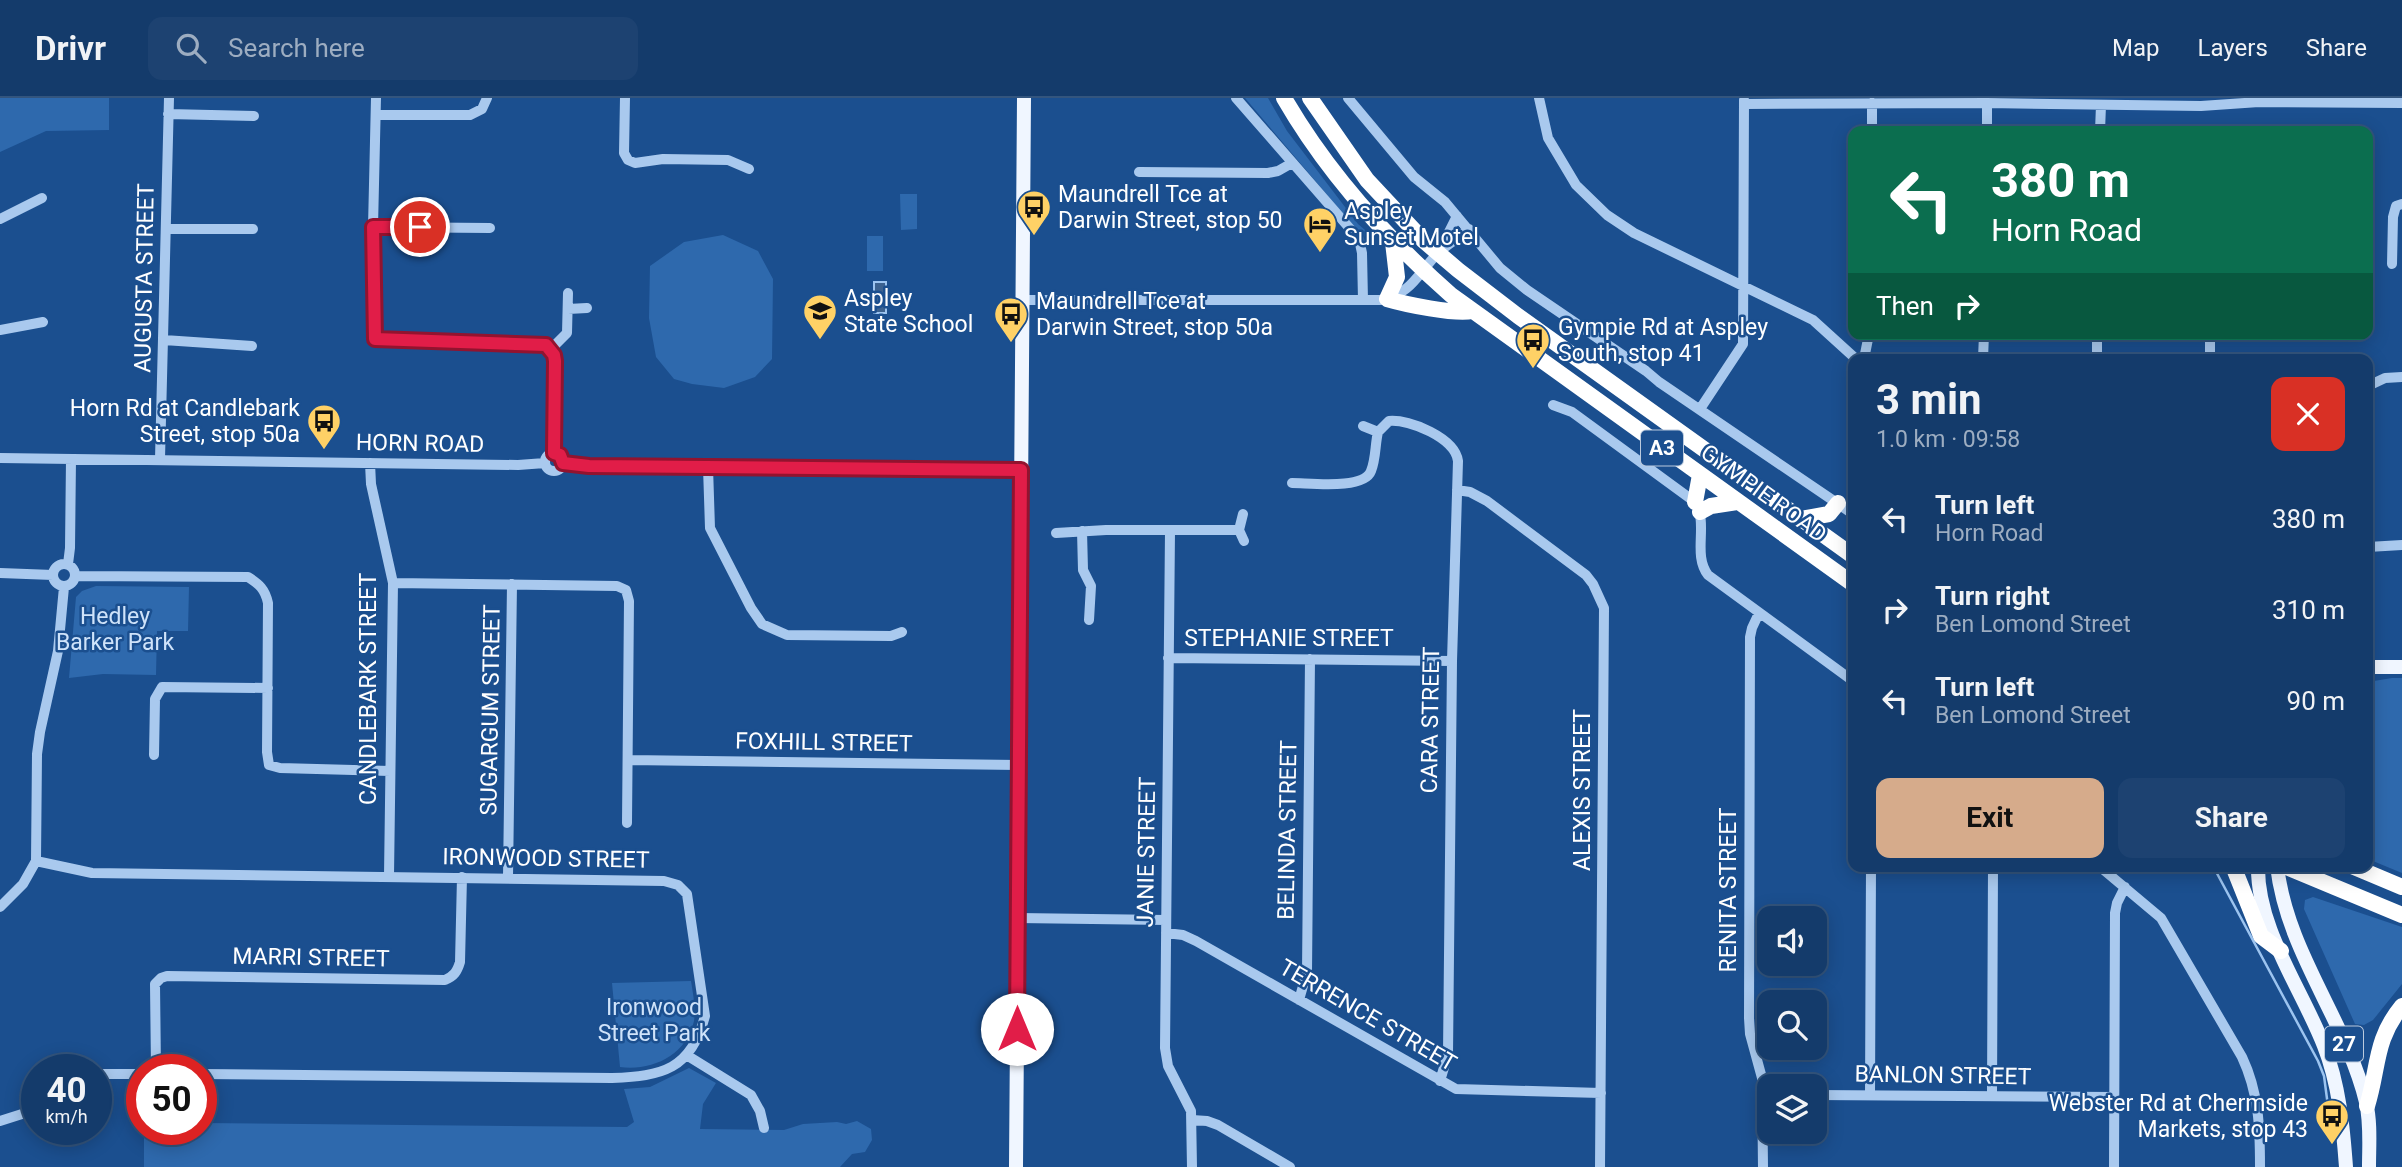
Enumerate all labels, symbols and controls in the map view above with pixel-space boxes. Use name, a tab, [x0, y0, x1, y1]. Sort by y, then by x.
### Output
search box	[148, 17, 638, 80]
text: Drivr	[35, 29, 106, 68]
icon: search	[172, 29, 210, 67]
text: Search here	[228, 33, 365, 63]
text: Map	[2112, 34, 2160, 62]
text: Layers	[2198, 34, 2268, 62]
text: Share	[2306, 34, 2367, 62]
text: 380 m	[1991, 152, 2130, 209]
icon: left	[1876, 154, 1967, 245]
place label: Maundrell Tce at Darwin Street, stop 50	[1058, 181, 1283, 234]
street label: AUGUSTA STREET	[129, 183, 160, 373]
bus stop icon: Maundrell Tce at Darwin Street, stop 50	[1015, 188, 1053, 237]
pin	[390, 197, 450, 257]
place label: Aspley Sunset Motel	[1344, 198, 1479, 251]
hotel icon: Aspley Sunset Motel	[1301, 205, 1339, 254]
icon: arrive	[401, 208, 439, 246]
text: Horn Road	[1991, 211, 2142, 249]
place label: Aspley State School	[844, 285, 973, 338]
icon: right	[1948, 287, 1986, 325]
place label: Maundrell Tce at Darwin Street, stop 50a	[1036, 288, 1273, 341]
text: Then	[1876, 291, 1934, 321]
school or university icon: Aspley State School	[801, 292, 839, 341]
bus stop icon: Maundrell Tce at Darwin Street, stop 50a	[992, 295, 1030, 344]
place label: Gympie Rd at Aspley South, stop 41	[1558, 314, 1768, 367]
bus stop icon: Gympie Rd at Aspley South, stop 41	[1514, 321, 1552, 370]
text: 3 min	[1876, 375, 1982, 424]
button: close	[2271, 377, 2345, 451]
place label: Horn Rd at Candlebark Street, stop 50a	[70, 395, 300, 448]
bus stop icon: Horn Rd at Candlebark Street, stop 50a	[305, 402, 343, 451]
text: 1.0 km · 09:58	[1876, 426, 2020, 453]
street label: HORN ROAD	[356, 429, 484, 458]
road number: A3	[1641, 430, 1683, 466]
street label: GYMPIE ROAD	[1696, 439, 1832, 548]
text: Turn left	[1935, 490, 2034, 520]
icon: left	[1876, 500, 1914, 538]
text: 380 m	[2272, 504, 2345, 534]
text: Horn Road	[1935, 520, 2044, 547]
street label: CANDLEBARK STREET	[355, 573, 382, 805]
text: Turn right	[1935, 581, 2050, 611]
icon: right	[1876, 591, 1914, 629]
text: 310 m	[2272, 595, 2345, 625]
park label: Hedley Barker Park	[56, 603, 174, 656]
street label: SUGARGUM STREET	[475, 604, 506, 816]
text: Ben Lomond Street	[1935, 611, 2131, 638]
street label: STEPHANIE STREET	[1184, 625, 1394, 652]
street label: CARA STREET	[1416, 646, 1445, 793]
text: Turn left	[1935, 672, 2034, 702]
icon: left	[1876, 682, 1914, 720]
text: 90 m	[2287, 686, 2345, 716]
text: Ben Lomond Street	[1935, 702, 2131, 729]
street label: ALEXIS STREET	[1569, 709, 1596, 871]
street label: FOXHILL STREET	[735, 727, 913, 758]
street label: BELINDA STREET	[1272, 740, 1303, 920]
street label: JANIE STREET	[1132, 776, 1161, 928]
button: Exit	[1876, 778, 2104, 858]
button: Share	[2118, 778, 2345, 858]
street label: RENITA STREET	[1715, 807, 1742, 972]
street label: IRONWOOD STREET	[442, 843, 650, 874]
map controls	[1757, 906, 1827, 1144]
button: sound	[1757, 906, 1827, 976]
street label: MARRI STREET	[232, 943, 390, 972]
street label: TERRENCE STREET	[1274, 954, 1461, 1077]
button: search	[1757, 990, 1827, 1060]
position arrow	[980, 992, 1054, 1066]
park label: Ironwood Street Park	[598, 994, 711, 1047]
road number: 27	[2325, 1026, 2363, 1062]
speed limit sign: 50	[126, 1054, 217, 1145]
street label: BANLON STREET	[1854, 1060, 2032, 1091]
text: 40	[46, 1070, 87, 1111]
button: layers	[1757, 1074, 1827, 1144]
place label: Webster Rd at Chermside Markets, stop 43	[2049, 1090, 2308, 1143]
bus stop icon: Webster Rd at Chermside Markets, stop 43	[2313, 1097, 2351, 1146]
text: km/h	[45, 1106, 88, 1127]

